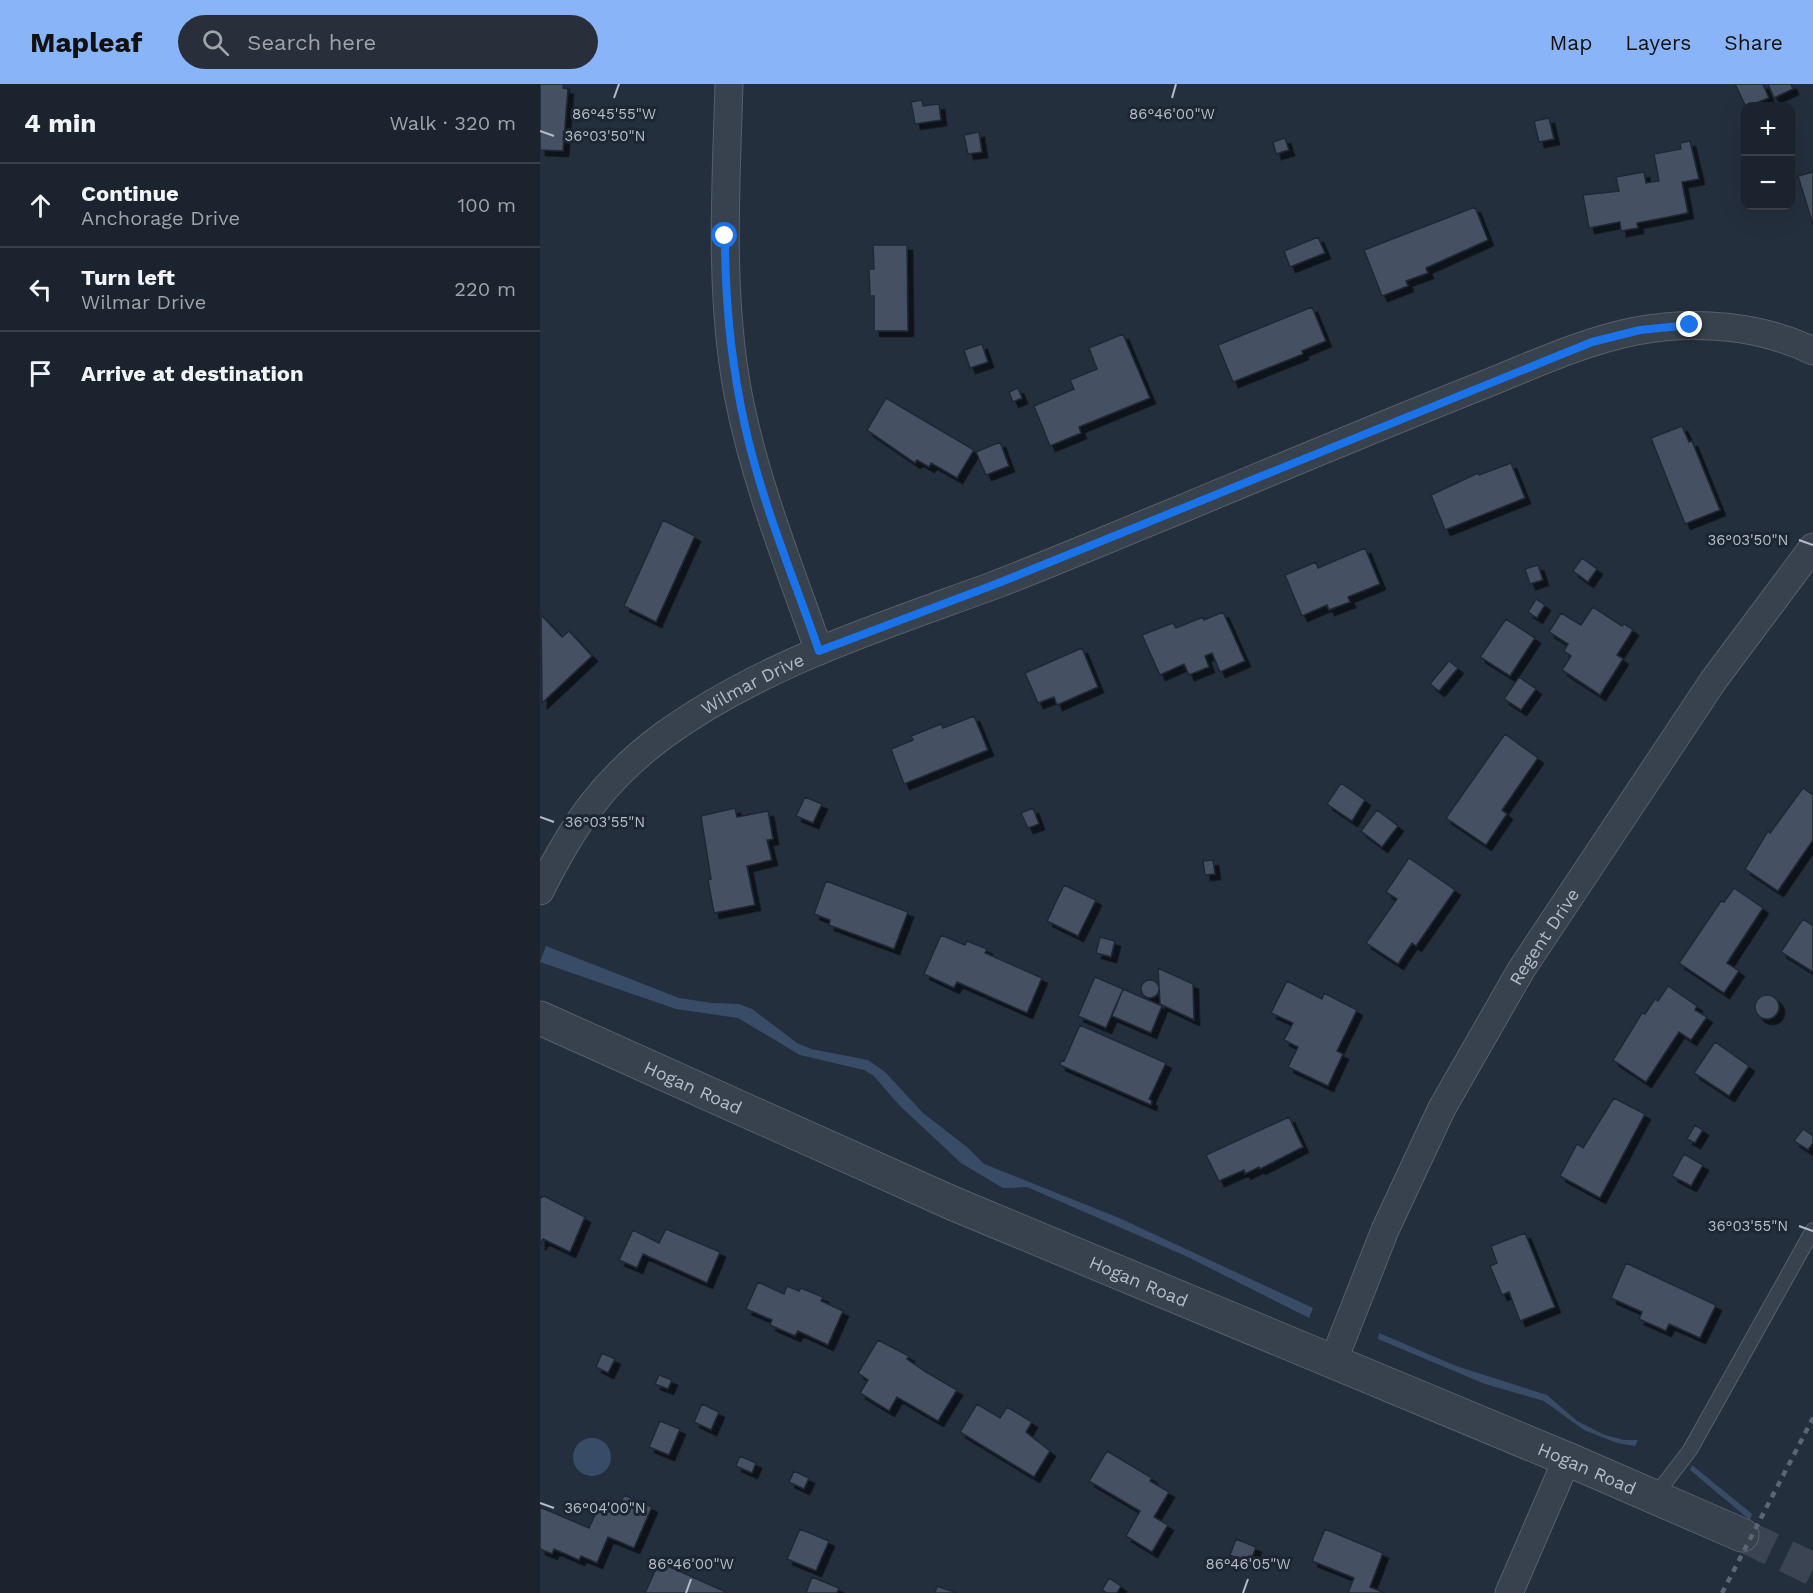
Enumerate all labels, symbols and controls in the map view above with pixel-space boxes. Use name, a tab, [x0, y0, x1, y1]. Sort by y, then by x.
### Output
search box	[178, 15, 598, 69]
text: Mapleaf	[30, 26, 142, 59]
icon: search	[199, 26, 232, 59]
text: Search here	[247, 30, 376, 55]
text: Map	[1549, 30, 1592, 55]
text: Layers	[1625, 30, 1691, 55]
text: Share	[1724, 30, 1783, 55]
map controls	[1741, 102, 1795, 210]
button: +	[1741, 102, 1795, 156]
text: 86°45'55"W	[572, 105, 656, 123]
text: 86°46'00"W	[1129, 105, 1215, 123]
text: 4 min	[24, 108, 96, 138]
text: Walk · 320 m	[389, 111, 516, 135]
text: 36°03'50"N	[564, 127, 646, 145]
button: −	[1741, 156, 1795, 210]
text: Continue	[81, 181, 179, 206]
icon: ahead	[24, 189, 57, 222]
text: 100 m	[457, 193, 516, 217]
text: Anchorage Drive	[81, 206, 240, 230]
route start	[711, 222, 737, 248]
text: Turn left	[81, 265, 175, 290]
icon: left	[24, 273, 57, 306]
text: 220 m	[454, 277, 516, 301]
text: Wilmar Drive	[81, 290, 206, 314]
route end	[1676, 311, 1702, 337]
icon: arrive	[24, 357, 57, 390]
text: Arrive at destination	[81, 361, 304, 386]
text: 36°03'50"N	[1707, 531, 1789, 549]
street label: Wilmar Drive	[697, 648, 807, 718]
text: 36°03'55"N	[565, 813, 645, 831]
street label: Regent Drive	[1504, 884, 1583, 989]
street label: Hogan Road	[641, 1056, 745, 1118]
text: 36°03'55"N	[1708, 1217, 1788, 1235]
street label: Hogan Road	[1086, 1251, 1191, 1311]
street label: Hogan Road	[1535, 1438, 1640, 1498]
text: 36°04'00"N	[564, 1499, 646, 1517]
text: 86°46'00"W	[648, 1555, 734, 1573]
text: 86°46'05"W	[1205, 1555, 1291, 1573]

